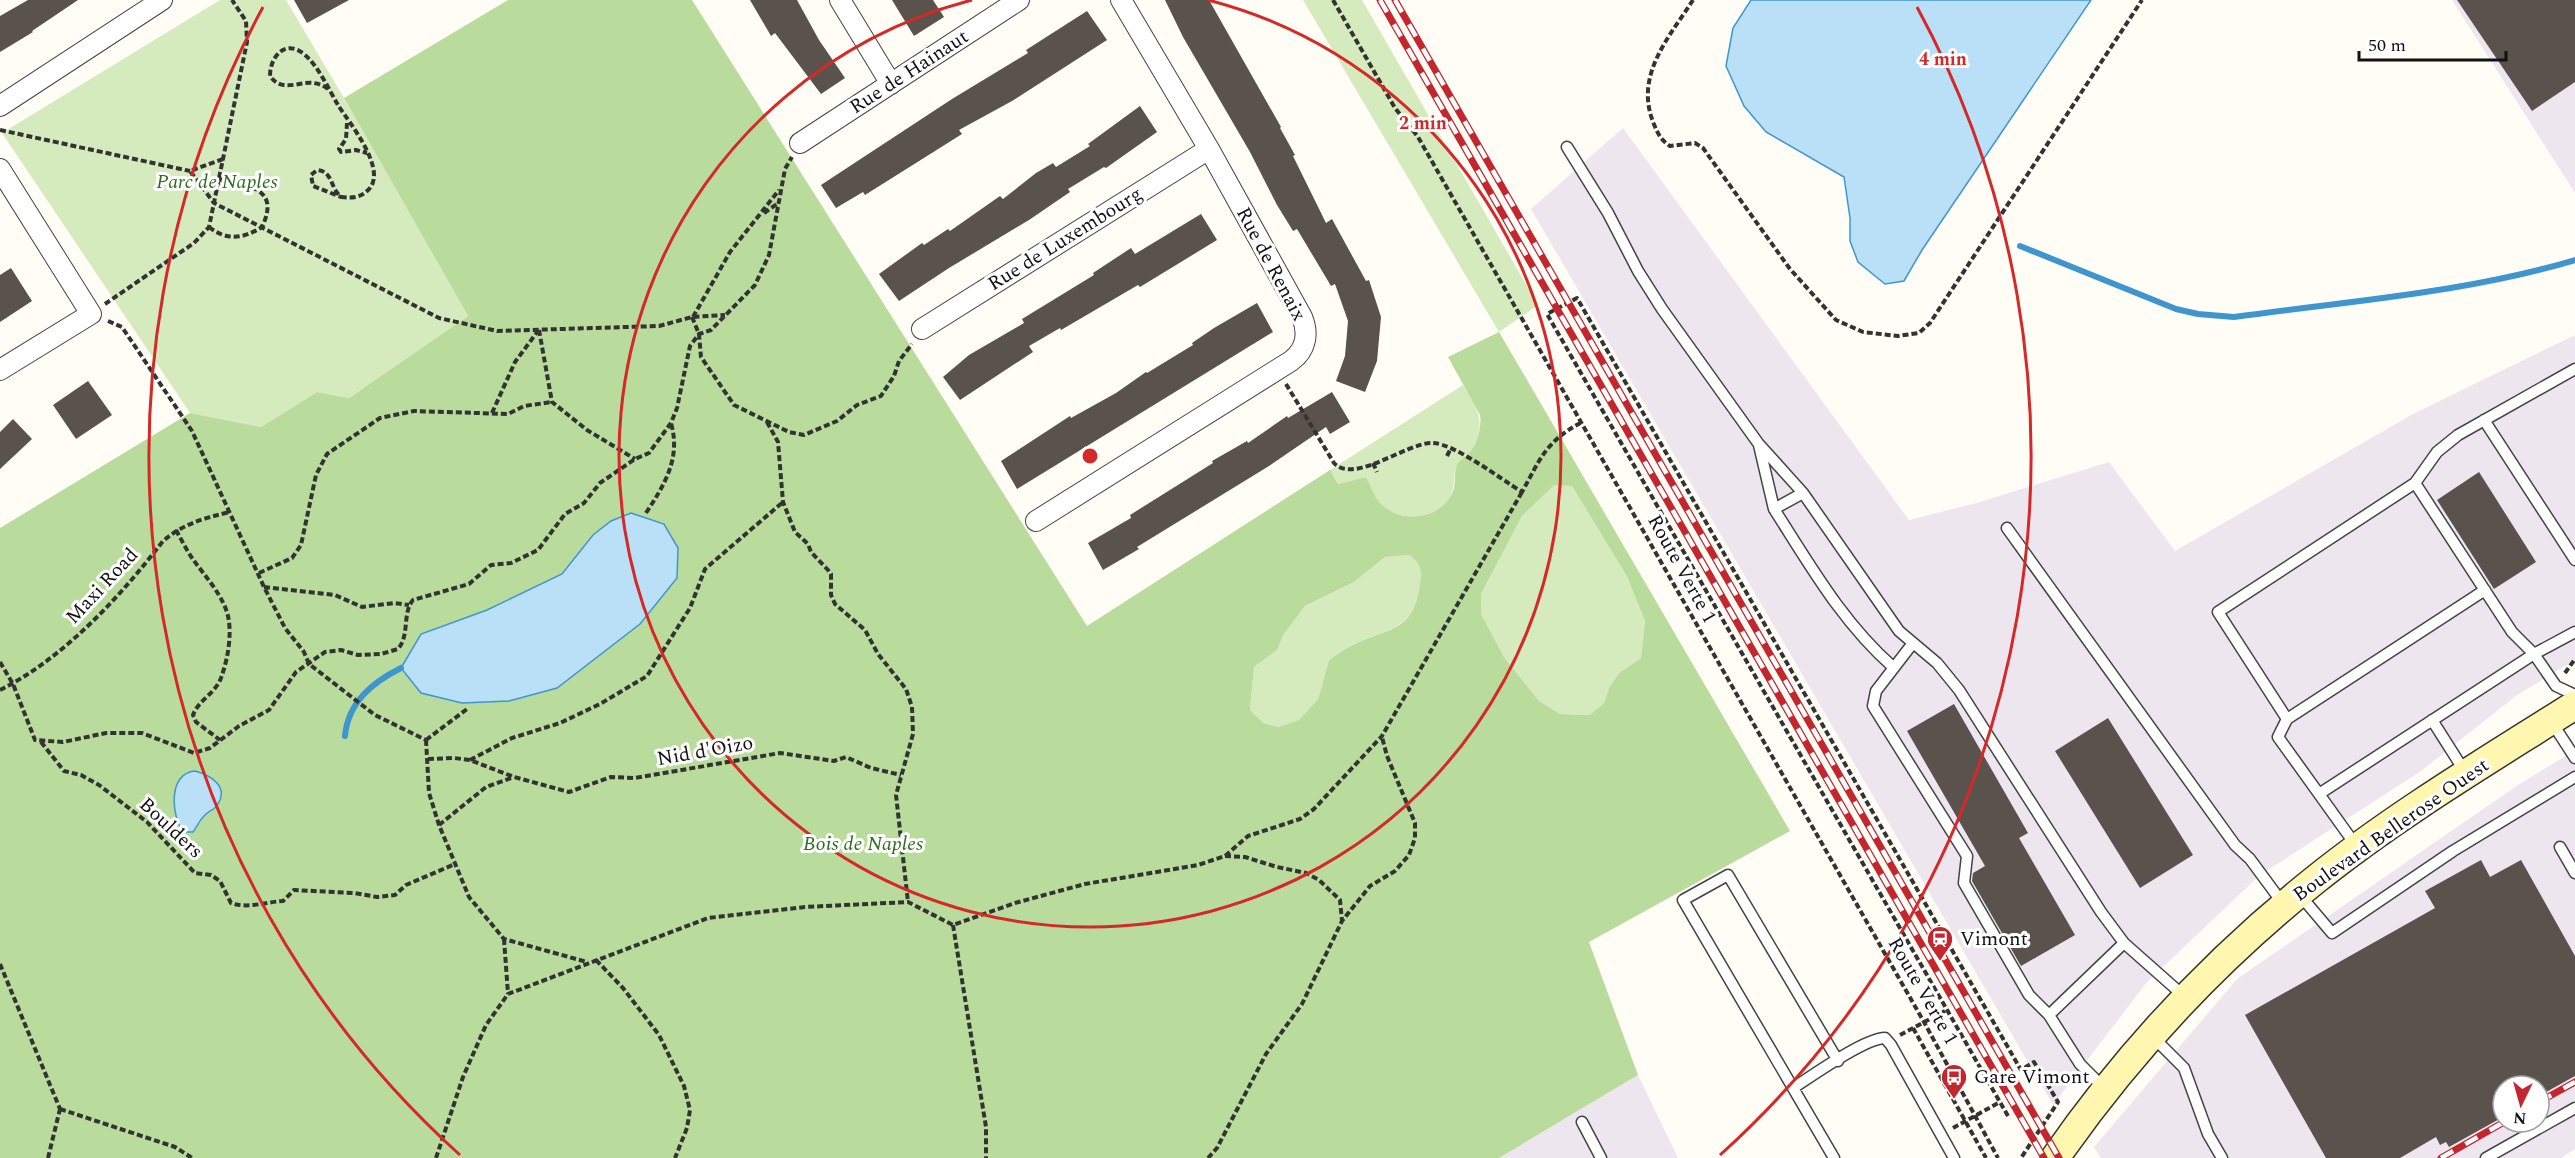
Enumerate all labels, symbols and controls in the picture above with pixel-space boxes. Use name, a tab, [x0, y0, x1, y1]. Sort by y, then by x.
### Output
street label: Rue de Hainaut	[843, 22, 975, 122]
scale bar	[2359, 24, 2506, 62]
text: 50 m	[2368, 32, 2406, 59]
text: 4 min	[1919, 46, 1967, 73]
text: 2 min	[1399, 110, 1447, 137]
park label: Parc de Naples	[156, 167, 278, 197]
street label: Rue de Luxembourg	[982, 179, 1148, 299]
street label: Rue de Renaix	[1228, 202, 1314, 326]
centre of rings	[1080, 446, 1100, 466]
street label: Route Verte 1	[1640, 509, 1724, 629]
street label: Maxi Road	[59, 541, 145, 631]
street label: Nid d'Oizo	[655, 728, 755, 774]
street label: Boulevard Bellerose Ouest	[2287, 751, 2495, 909]
street label: Boulders	[132, 790, 210, 866]
park label: Bois de Naples	[803, 829, 923, 859]
station icon: Vimont	[1925, 924, 1955, 962]
place label: Vimont	[1960, 924, 2028, 954]
street label: Route Verte 1	[1880, 931, 1966, 1051]
bus stop icon: Gare Vimont	[1939, 1062, 1969, 1100]
place label: Gare Vimont	[1974, 1062, 2090, 1092]
north arrow	[2491, 1074, 2551, 1134]
text: N	[2512, 1105, 2527, 1130]

